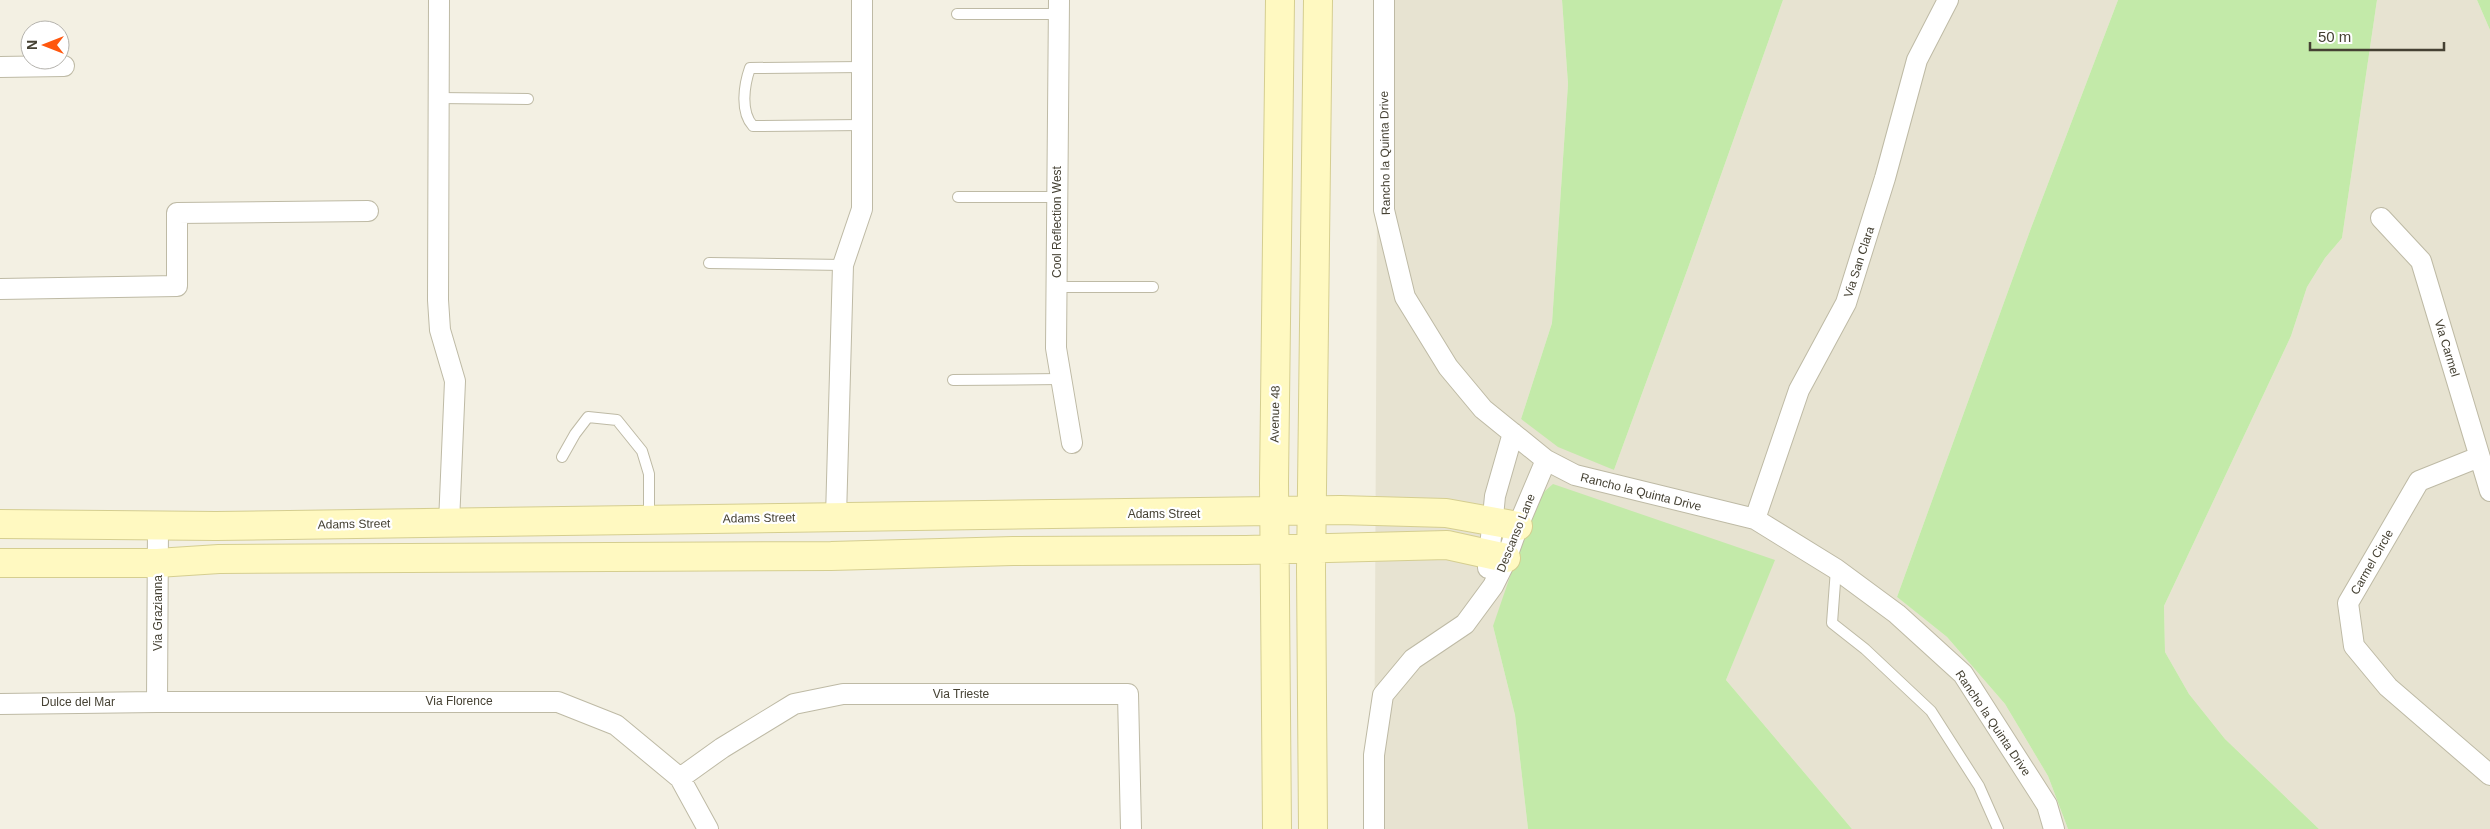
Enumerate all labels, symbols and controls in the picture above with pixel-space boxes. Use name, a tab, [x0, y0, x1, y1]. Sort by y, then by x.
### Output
north arrow	[20, 20, 70, 70]
scale bar	[2310, 20, 2444, 52]
text: 50 m	[2318, 28, 2351, 45]
text: N	[24, 40, 40, 50]
street label: Rancho la Quinta Drive	[1377, 91, 1393, 215]
street label: Cool Reflection West	[1050, 165, 1064, 278]
street label: Via San Clara	[1841, 224, 1877, 299]
street label: Via Carmel	[2432, 318, 2462, 378]
street label: Avenue 48	[1268, 385, 1283, 443]
street label: Rancho la Quinta Drive	[1579, 470, 1703, 514]
street label: Descanso Lane	[1494, 491, 1538, 574]
street label: Adams Street	[1128, 507, 1201, 521]
street label: Adams Street	[723, 510, 796, 526]
street label: Adams Street	[318, 516, 391, 532]
street label: Carmel Circle	[2348, 527, 2396, 597]
street label: Via Grazianna	[151, 575, 165, 651]
street label: Rancho la Quinta Drive	[1953, 668, 2034, 779]
street label: Via Trieste	[933, 687, 990, 701]
street label: Via Florence	[425, 694, 493, 708]
street label: Dulce del Mar	[41, 695, 115, 709]

